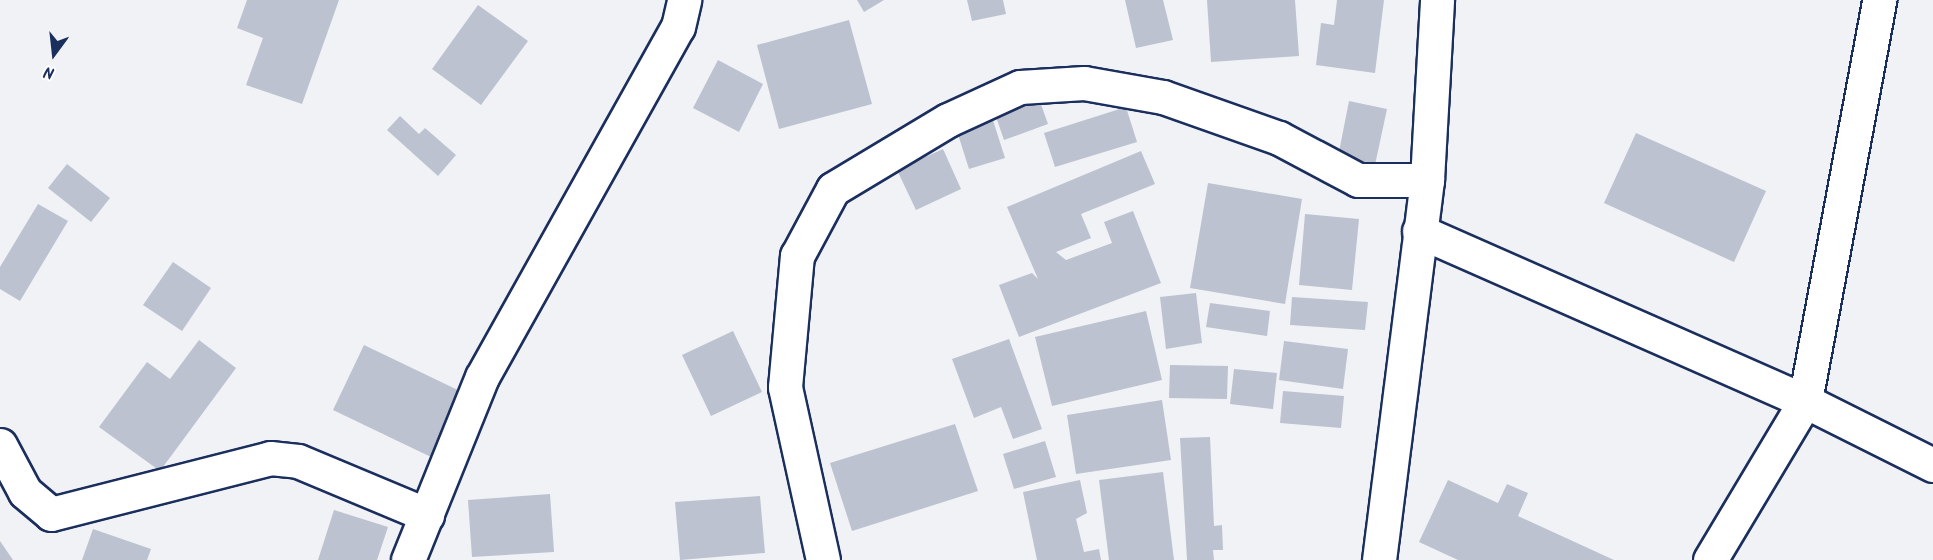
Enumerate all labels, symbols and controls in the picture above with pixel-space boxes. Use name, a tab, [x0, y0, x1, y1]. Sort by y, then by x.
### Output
north arrow	[24, 24, 84, 84]
text: N	[41, 58, 57, 85]

